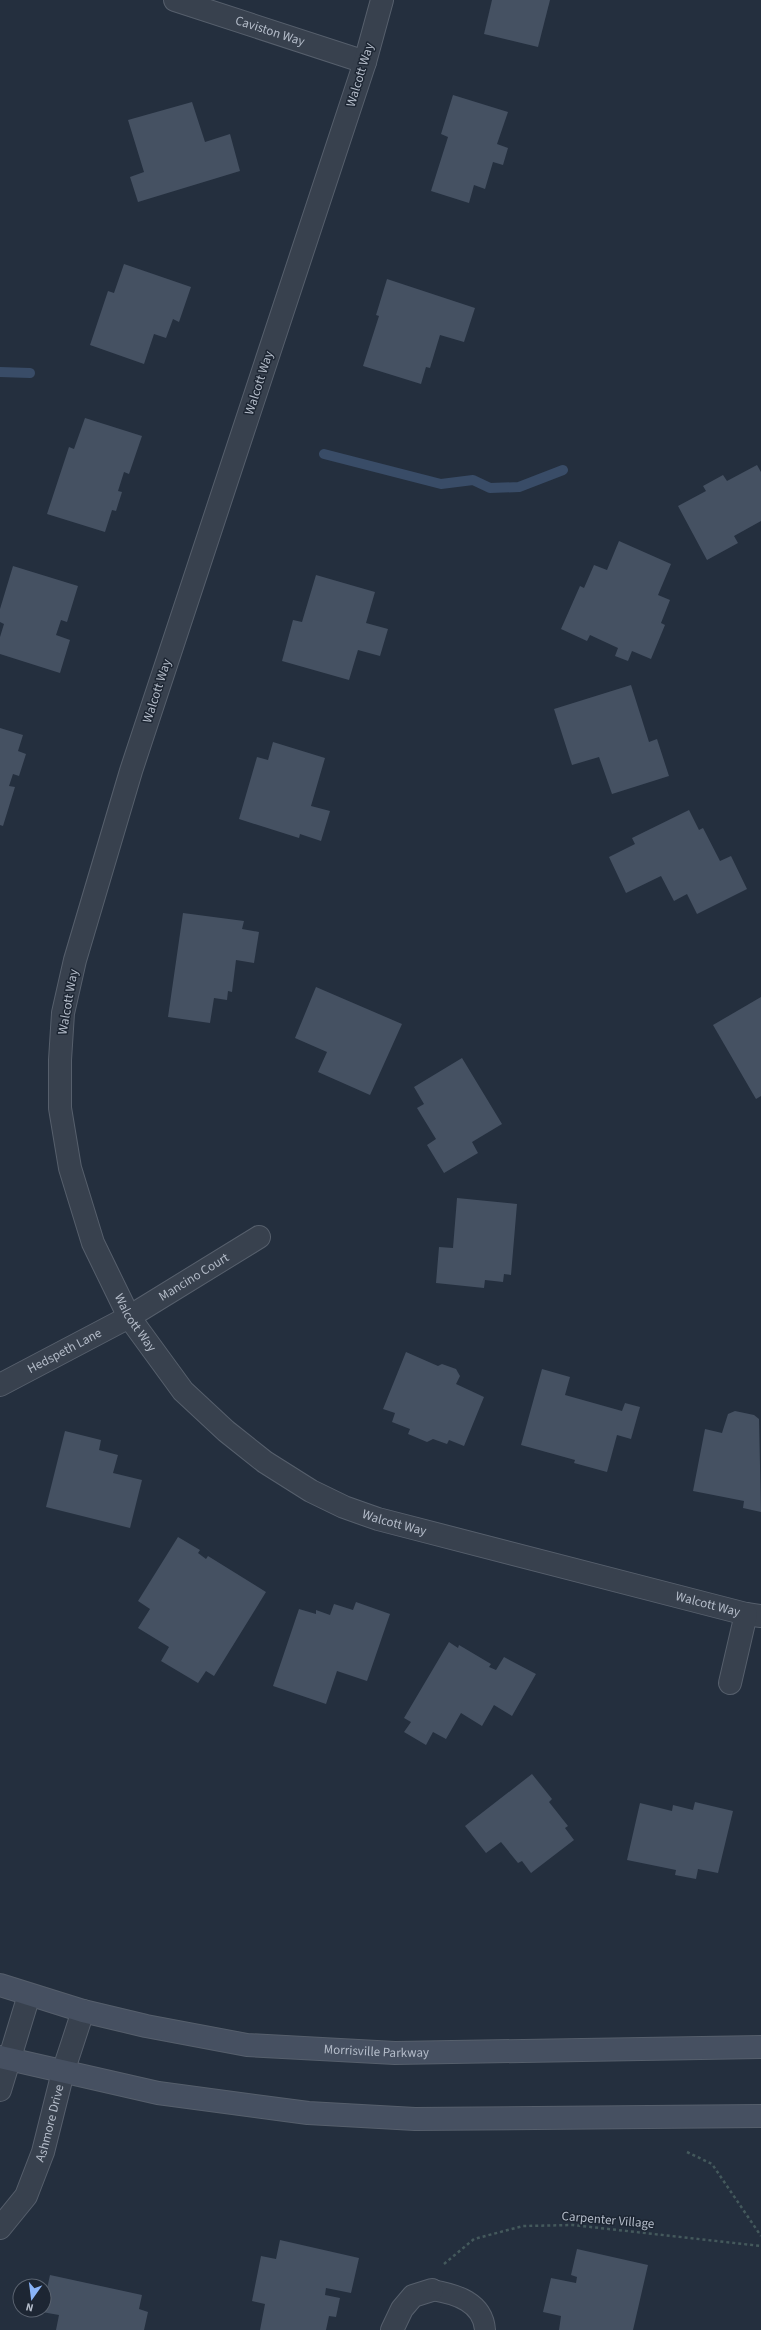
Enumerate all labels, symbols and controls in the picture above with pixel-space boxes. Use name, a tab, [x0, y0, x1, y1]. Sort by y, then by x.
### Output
street label: Caviston Way	[233, 11, 307, 51]
street label: Walcott Way	[342, 41, 378, 109]
street label: Walcott Way	[240, 349, 278, 417]
street label: Walcott Way	[138, 657, 176, 725]
street label: Walcott Way	[53, 968, 83, 1036]
street label: Mancino Court	[155, 1248, 233, 1306]
street label: Walcott Way	[110, 1290, 160, 1355]
street label: Hedspeth Lane	[24, 1324, 105, 1378]
street label: Walcott Way	[360, 1505, 428, 1540]
street label: Walcott Way	[674, 1587, 742, 1621]
street label: Morrisville Parkway	[323, 2040, 429, 2062]
street label: Ashmore Drive	[31, 2083, 69, 2165]
street label: Carpenter Village	[561, 2207, 655, 2233]
north arrow	[12, 2278, 52, 2318]
text: N	[24, 2299, 35, 2315]

